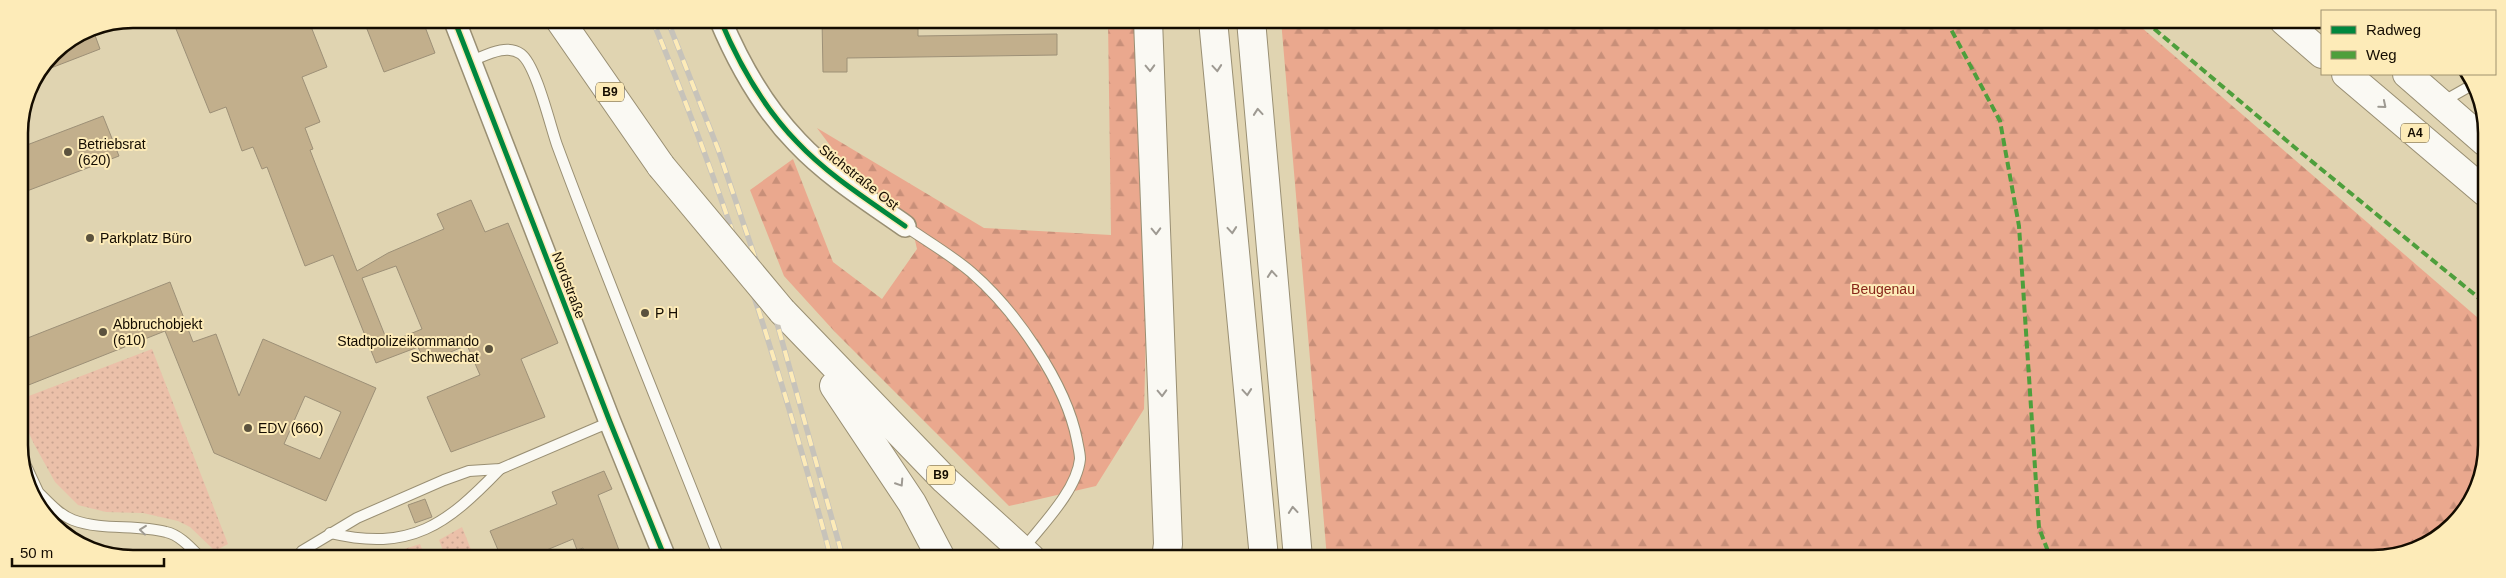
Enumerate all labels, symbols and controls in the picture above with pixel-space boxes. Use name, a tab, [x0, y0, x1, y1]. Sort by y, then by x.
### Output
legend	[2321, 10, 2496, 75]
text: Radweg	[2366, 21, 2421, 38]
text: Weg	[2366, 46, 2397, 63]
one-way arrow	[1145, 65, 1155, 73]
one-way arrow	[1212, 65, 1223, 73]
road number: B9	[596, 82, 624, 101]
one-way arrow	[2377, 100, 2386, 108]
one-way arrow	[1253, 108, 1264, 116]
road number: A4	[2401, 124, 2429, 142]
place label: Betriebsrat (620)	[78, 136, 146, 168]
street label: Stichstraße Ost	[816, 141, 902, 213]
marker: Betriebsrat (620)	[62, 146, 74, 158]
one-way arrow	[1227, 226, 1238, 234]
one-way arrow	[1151, 228, 1161, 235]
place label: Parkplatz Büro	[100, 230, 192, 246]
marker: Parkplatz Büro	[84, 232, 96, 244]
street label: Nordstraße	[549, 249, 589, 321]
one-way arrow	[1267, 270, 1278, 278]
park label: Beugenau	[1851, 281, 1915, 297]
place label: P H	[655, 305, 678, 321]
marker: P H	[639, 307, 651, 319]
place label: Abbruchobjekt (610)	[113, 316, 203, 348]
marker: Abbruchobjekt (610)	[97, 326, 109, 338]
place label: Stadtpolizeikommando Schwechat	[337, 333, 479, 365]
marker: Stadtpolizeikommando Schwechat	[483, 343, 495, 355]
one-way arrow	[1242, 388, 1253, 396]
one-way arrow	[1157, 390, 1167, 397]
place label: EDV (660)	[258, 420, 323, 436]
marker: EDV (660)	[242, 422, 254, 434]
road number: B9	[927, 466, 955, 484]
one-way arrow	[894, 478, 903, 487]
one-way arrow	[1288, 505, 1299, 513]
one-way arrow	[139, 524, 147, 535]
scale bar	[12, 536, 165, 568]
text: 50 m	[20, 544, 53, 561]

